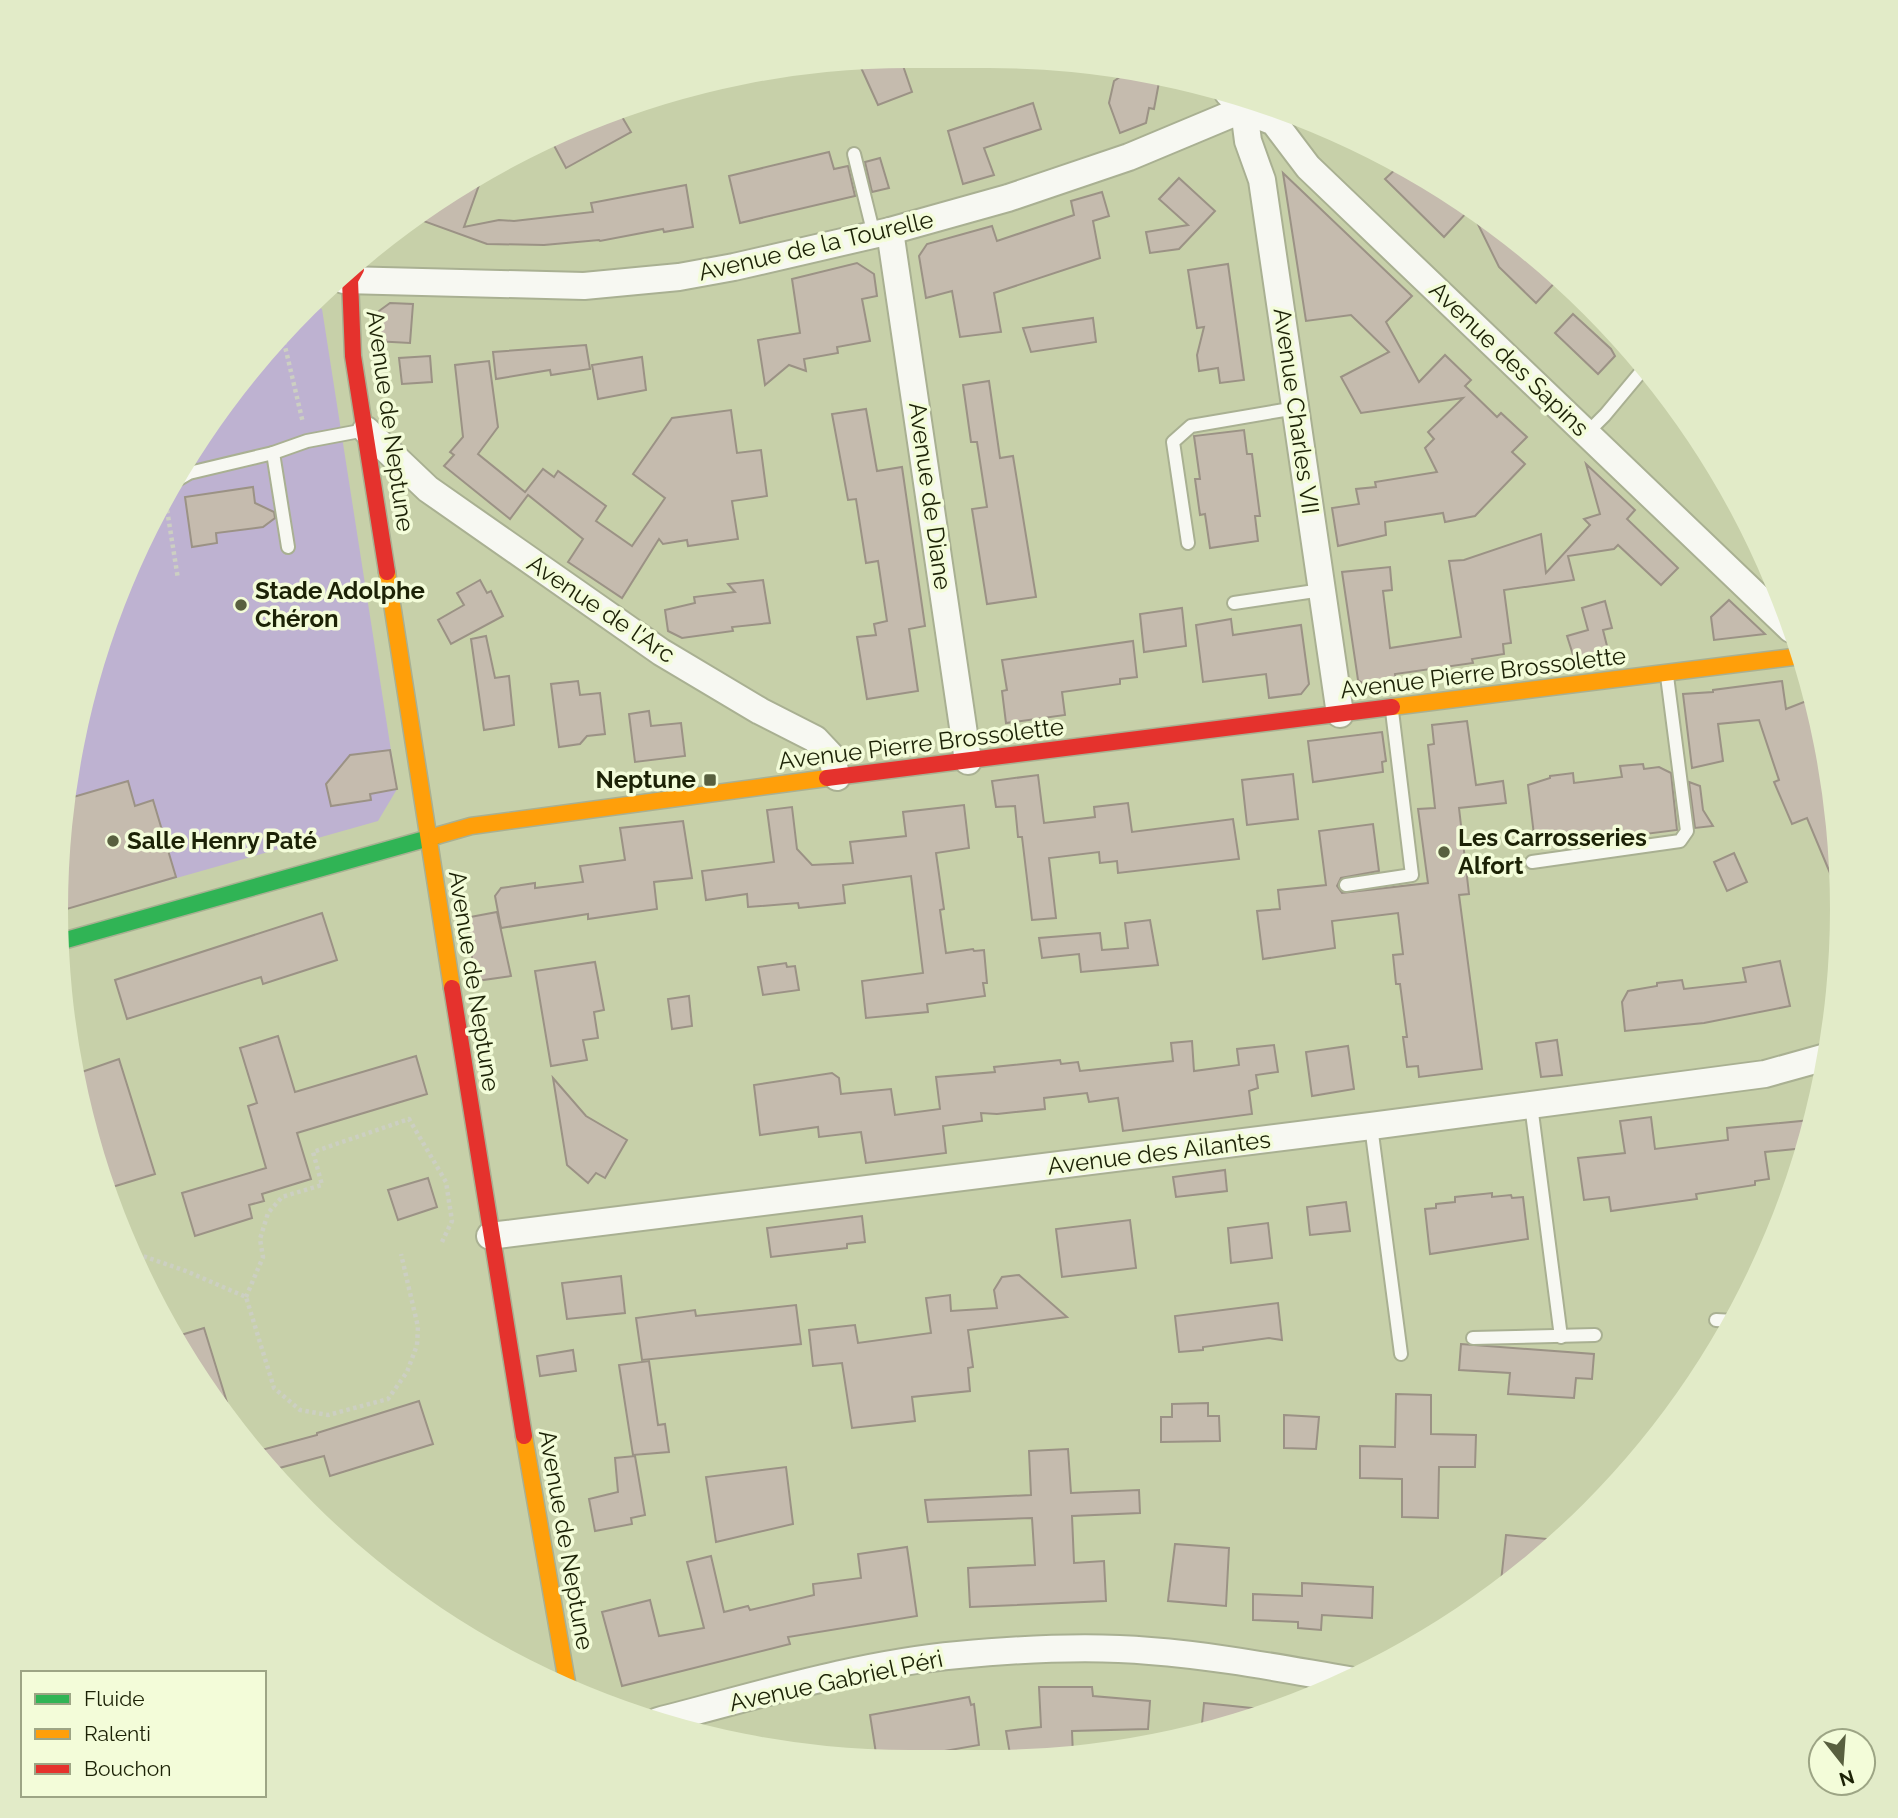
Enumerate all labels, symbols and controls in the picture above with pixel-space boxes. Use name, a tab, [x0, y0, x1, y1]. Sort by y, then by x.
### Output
street label: Avenue de la Tourelle	[696, 204, 936, 287]
street label: Avenue des Sapins	[1424, 275, 1595, 442]
street label: Avenue Charles VII	[1268, 306, 1325, 516]
street label: Avenue de Neptune	[361, 309, 420, 533]
street label: Avenue de Diane	[903, 400, 958, 592]
street label: Avenue de l'Arc	[522, 548, 681, 669]
place label: Stade Adolphe Chéron	[255, 576, 425, 633]
marker: Stade Adolphe Chéron	[233, 597, 249, 613]
street label: Avenue Pierre Brossolette	[1339, 641, 1627, 704]
street label: Avenue Pierre Brossolette	[777, 712, 1065, 775]
place label: Neptune	[596, 765, 696, 794]
marker: Neptune	[702, 772, 718, 788]
place label: Les Carrosseries Alfort	[1458, 823, 1647, 880]
place label: Salle Henry Paté	[127, 826, 317, 855]
marker: Salle Henry Paté	[105, 833, 121, 849]
marker: Les Carrosseries Alfort	[1436, 844, 1452, 860]
street label: Avenue de Neptune	[443, 869, 506, 1093]
street label: Avenue des Ailantes	[1046, 1124, 1272, 1181]
street label: Avenue de Neptune	[533, 1428, 600, 1652]
street label: Avenue Gabriel Péri	[727, 1644, 945, 1717]
legend	[21, 1671, 266, 1797]
text: Fluide	[84, 1686, 145, 1711]
text: Ralenti	[84, 1721, 151, 1746]
north arrow	[1807, 1727, 1877, 1797]
text: Bouchon	[84, 1756, 171, 1781]
text: N	[1837, 1766, 1857, 1791]

